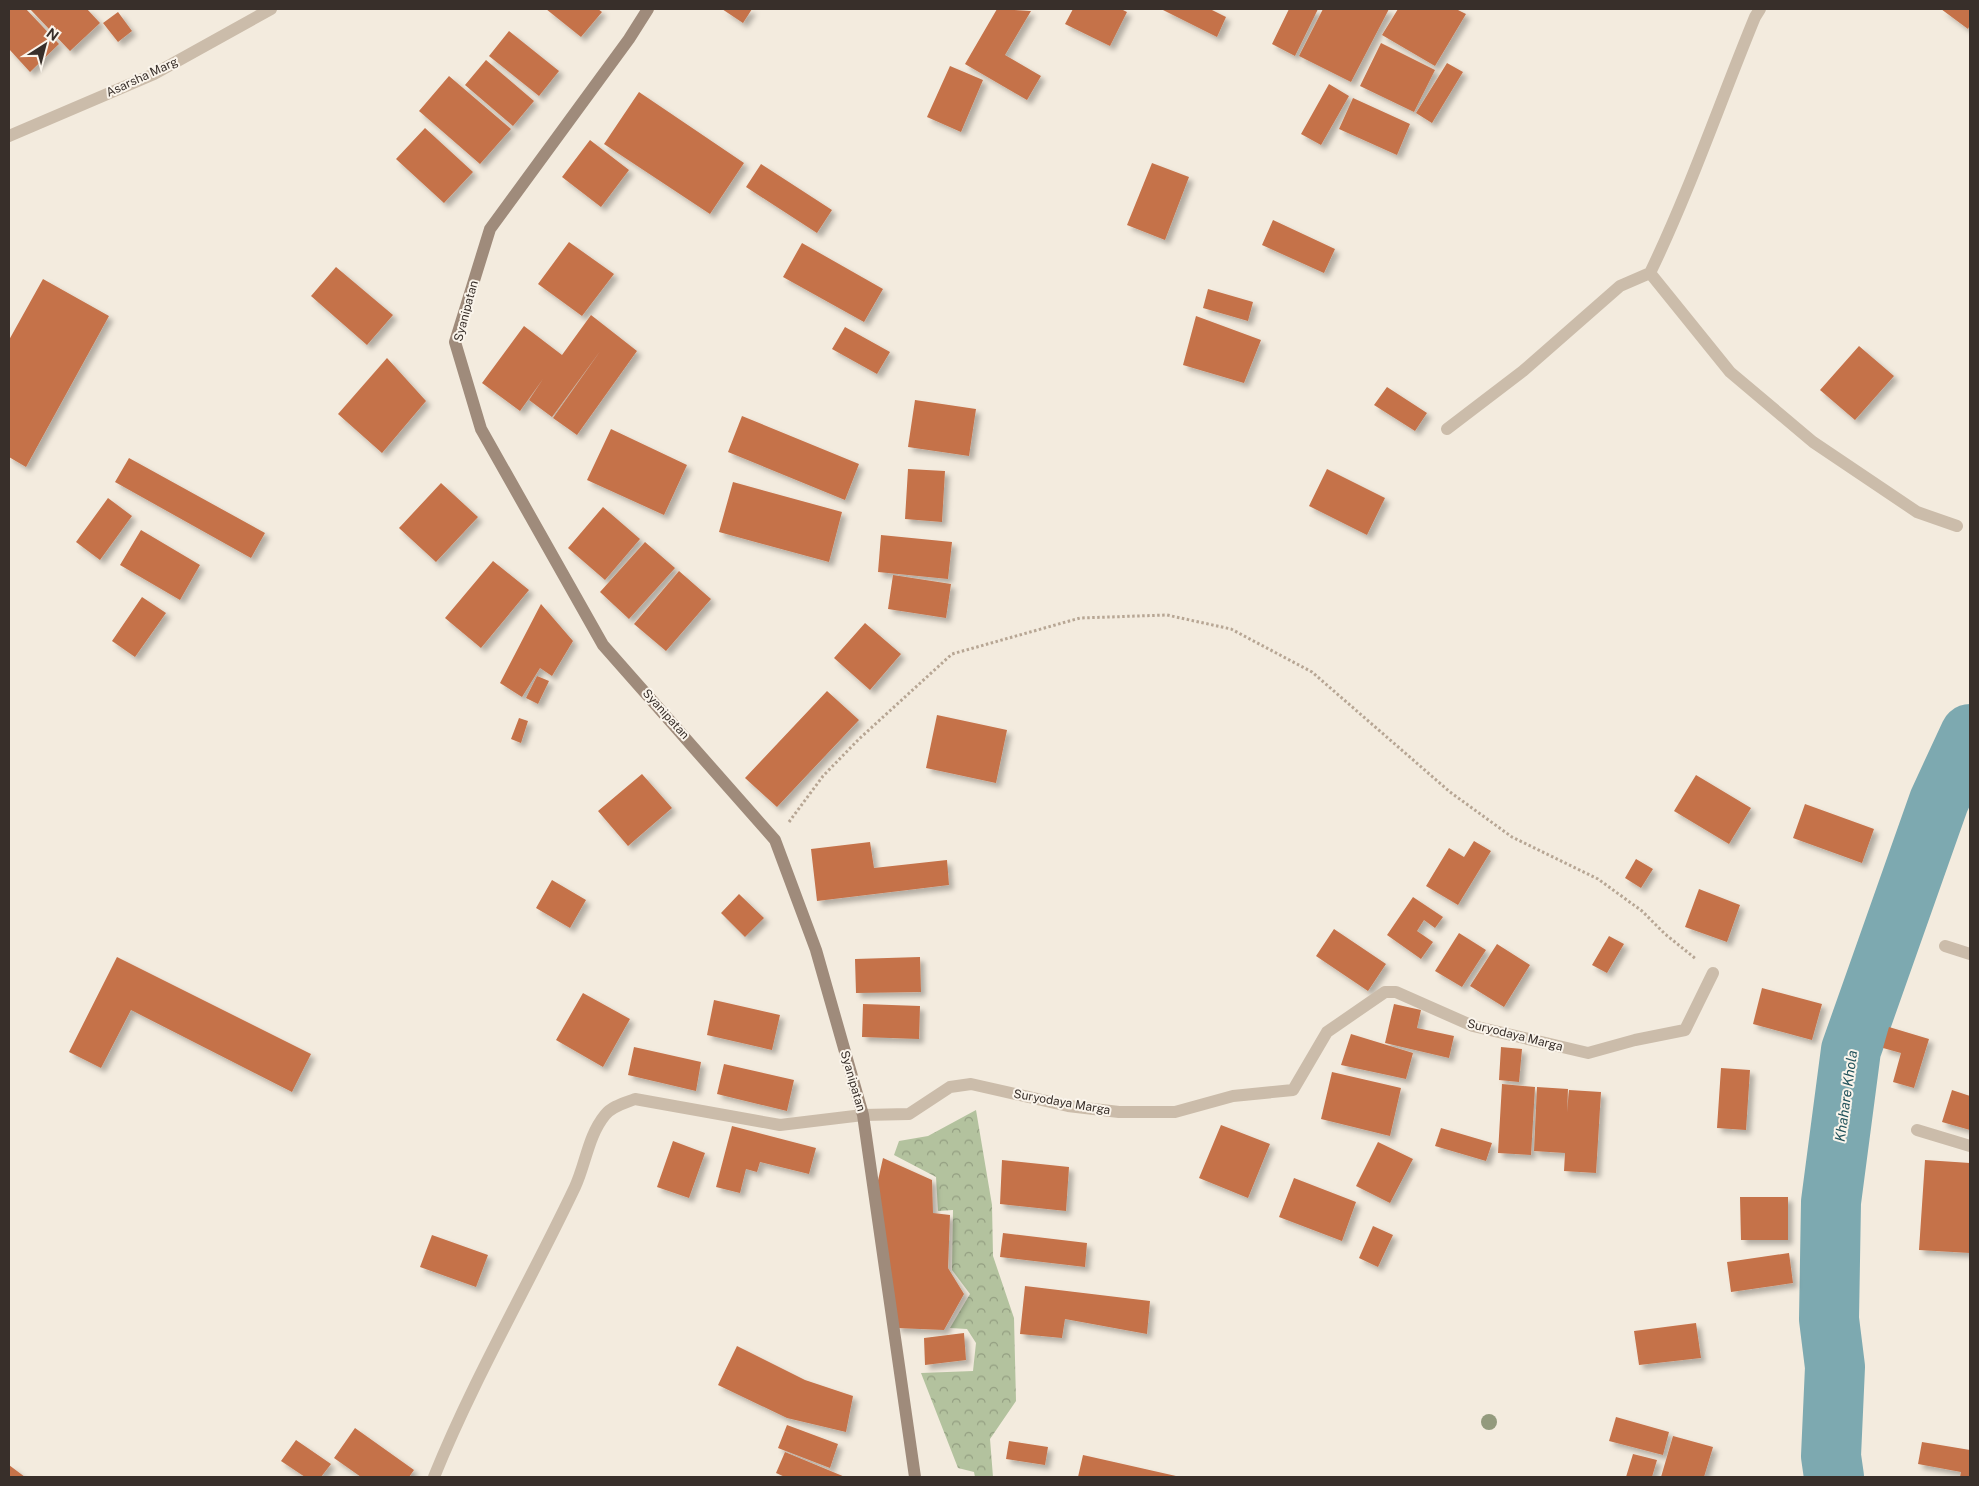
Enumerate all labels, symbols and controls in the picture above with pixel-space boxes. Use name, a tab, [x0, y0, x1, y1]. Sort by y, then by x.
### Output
north arrow	[20, 20, 70, 70]
text: N	[44, 25, 62, 44]
street label: Asarsha Marg	[104, 54, 180, 100]
street label: Syanipatan	[451, 279, 481, 343]
street label: Syanipatan	[640, 686, 692, 742]
street label: Suryodaya Marga	[1466, 1016, 1564, 1054]
street label: Syanipatan	[838, 1049, 868, 1113]
water label: Khahare Khola	[1832, 1049, 1860, 1143]
street label: Suryodaya Marga	[1012, 1087, 1112, 1117]

